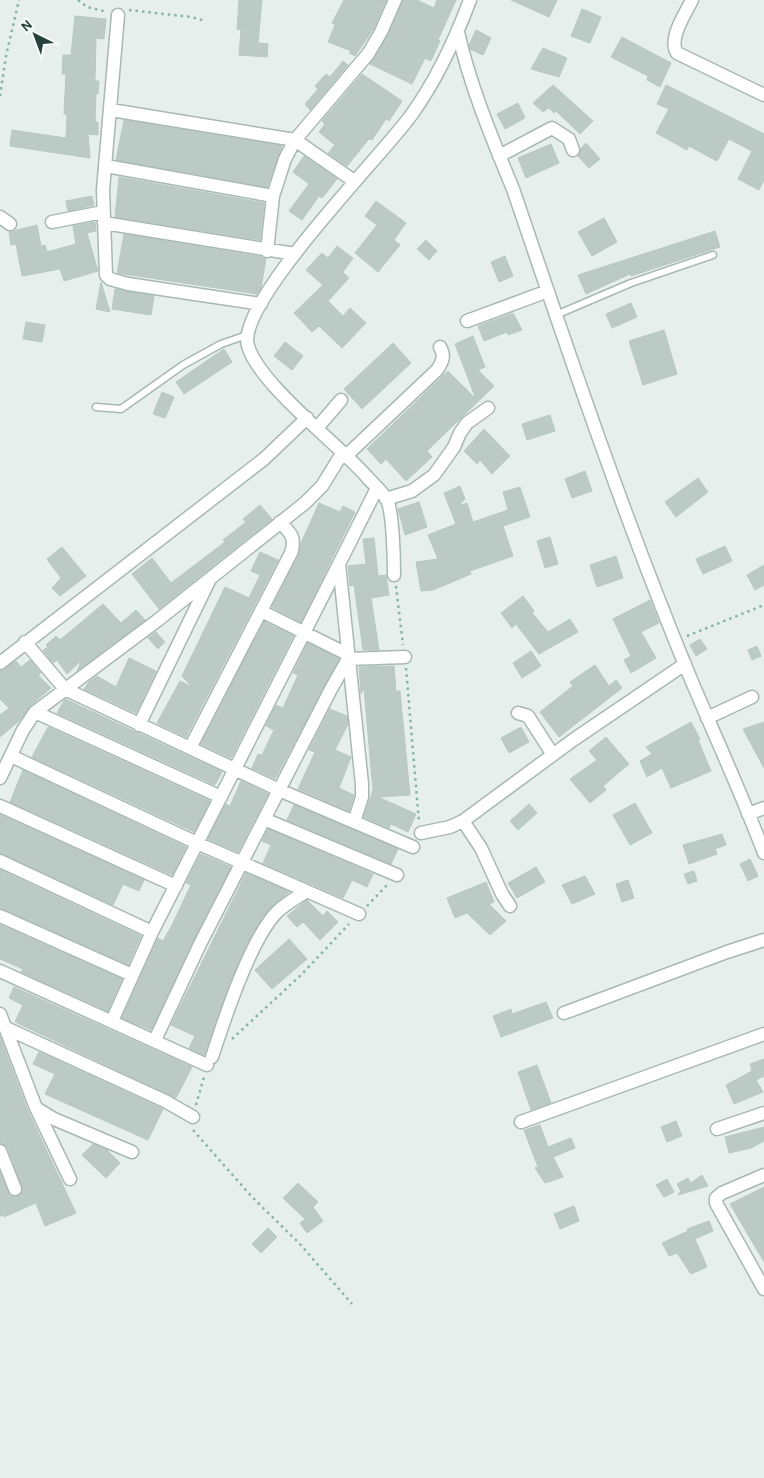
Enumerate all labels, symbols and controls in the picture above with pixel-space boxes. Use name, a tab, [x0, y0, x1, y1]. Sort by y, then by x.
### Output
north arrow	[10, 10, 60, 60]
text: N	[19, 18, 35, 35]

